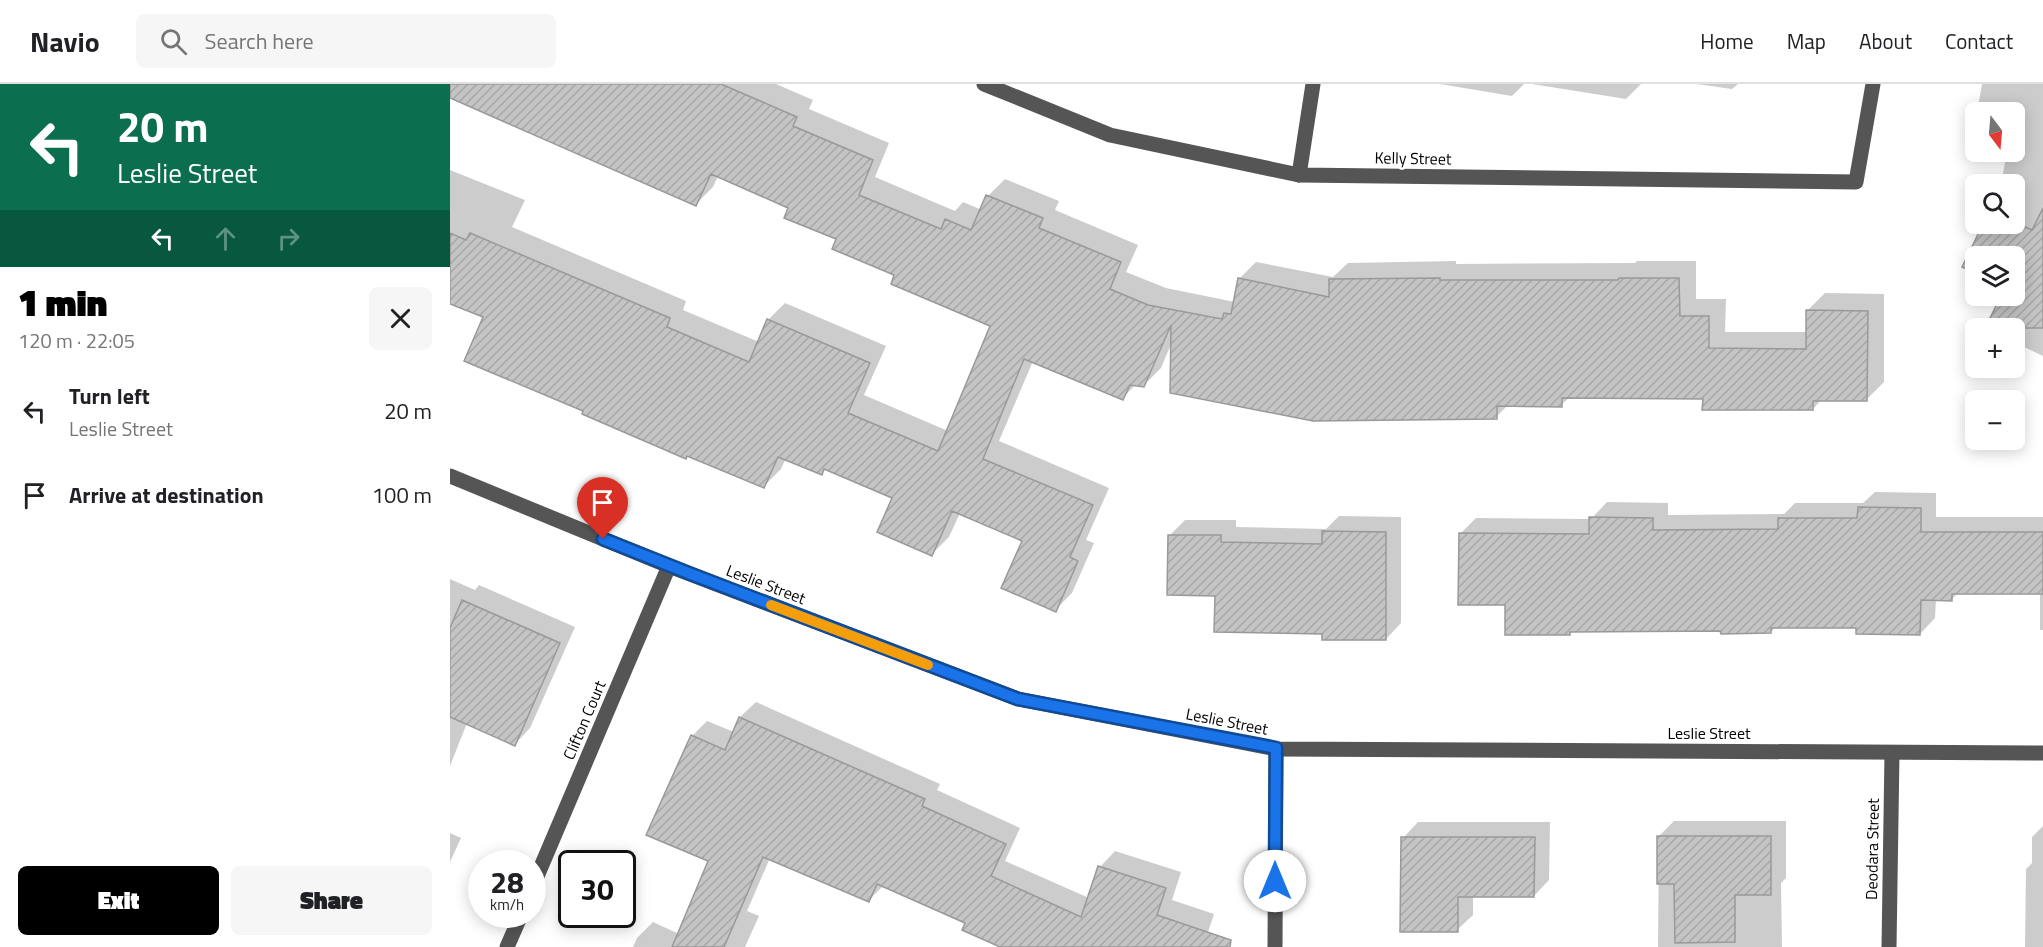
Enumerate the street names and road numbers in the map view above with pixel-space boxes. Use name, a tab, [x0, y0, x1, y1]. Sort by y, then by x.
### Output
street label: Kelly Street	[1374, 145, 1452, 171]
street label: Leslie Street	[723, 558, 809, 610]
street label: Clifton Court	[557, 676, 612, 763]
street label: Leslie Street	[1184, 701, 1270, 741]
street label: Leslie Street	[1667, 721, 1751, 745]
street label: Deodara Street	[1859, 798, 1885, 900]

